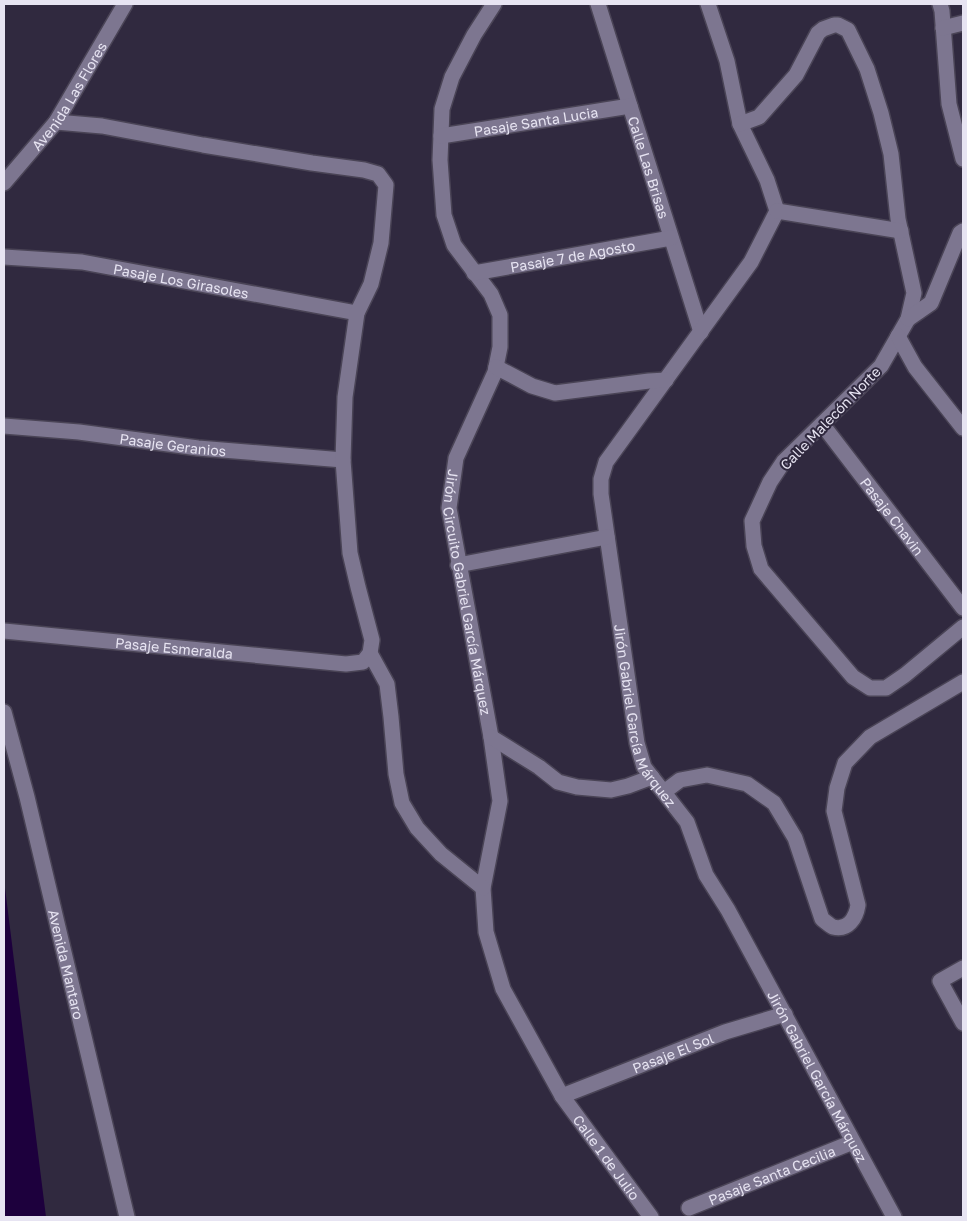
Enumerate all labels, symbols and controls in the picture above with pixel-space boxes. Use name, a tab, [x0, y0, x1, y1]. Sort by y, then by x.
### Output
street label: Avenida Las Flores	[27, 39, 110, 153]
street label: Pasaje Santa Lucia	[472, 103, 599, 139]
street label: Calle Las Brisas	[625, 114, 673, 220]
street label: Pasaje 7 de Agosto	[509, 236, 636, 275]
street label: Pasaje Los Girasoles	[112, 259, 250, 301]
street label: Calle Malecón Norte	[776, 363, 884, 473]
street label: Pasaje Geranios	[119, 429, 227, 459]
street label: Jirón Circuito Gabriel García Márquez	[440, 468, 495, 716]
street label: Pasaje Chavin	[857, 474, 928, 558]
street label: Jirón Gabriel García Márquez	[611, 623, 680, 810]
street label: Pasaje Esmeralda	[115, 633, 234, 662]
street label: Avenida Mantaro	[46, 908, 88, 1021]
street label: Jirón Gabriel García Márquez	[765, 987, 871, 1165]
street label: Pasaje El Sol	[630, 1029, 716, 1076]
street label: Calle 1 de Julio	[570, 1111, 644, 1203]
street label: Pasaje Santa Cecilia	[706, 1142, 838, 1208]

